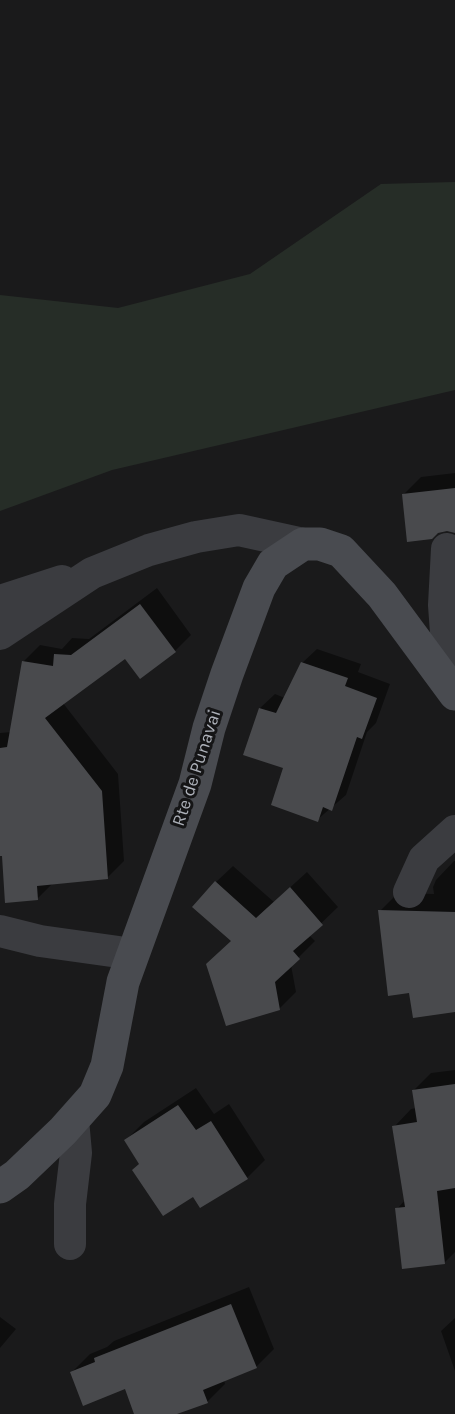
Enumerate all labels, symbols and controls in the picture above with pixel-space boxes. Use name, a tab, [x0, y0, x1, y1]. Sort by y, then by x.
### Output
street label: Rte de Punavai	[168, 707, 226, 829]

